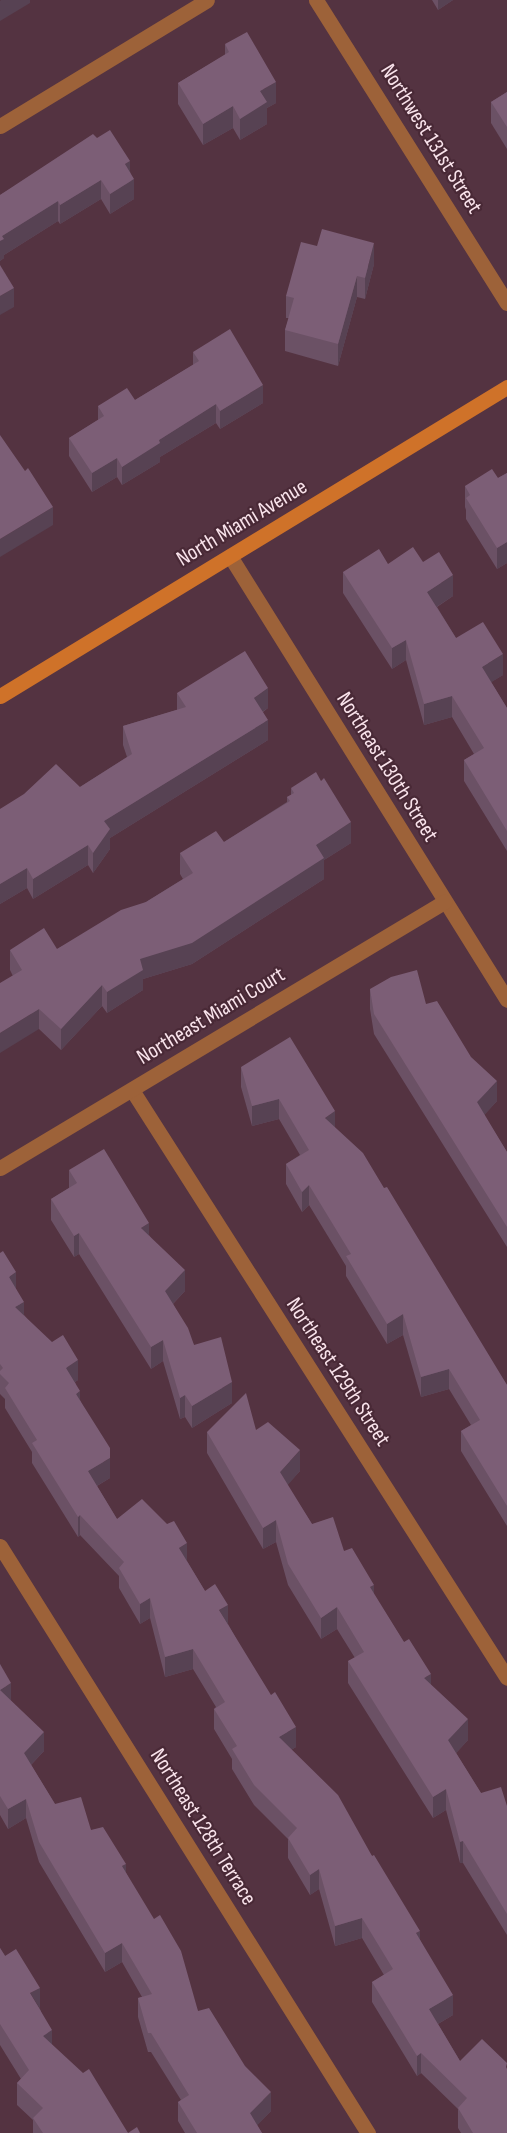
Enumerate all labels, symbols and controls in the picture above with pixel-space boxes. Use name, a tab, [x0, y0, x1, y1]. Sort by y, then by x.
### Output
street label: Northwest 131st Street	[374, 59, 488, 219]
street label: North Miami Avenue	[172, 474, 312, 572]
street label: Northeast 130th Street	[330, 687, 444, 847]
street label: Northeast Miami Court	[132, 961, 290, 1071]
street label: Northeast 129th Street	[280, 1293, 396, 1451]
street label: Northeast 128th Terrace	[144, 1744, 262, 1910]

